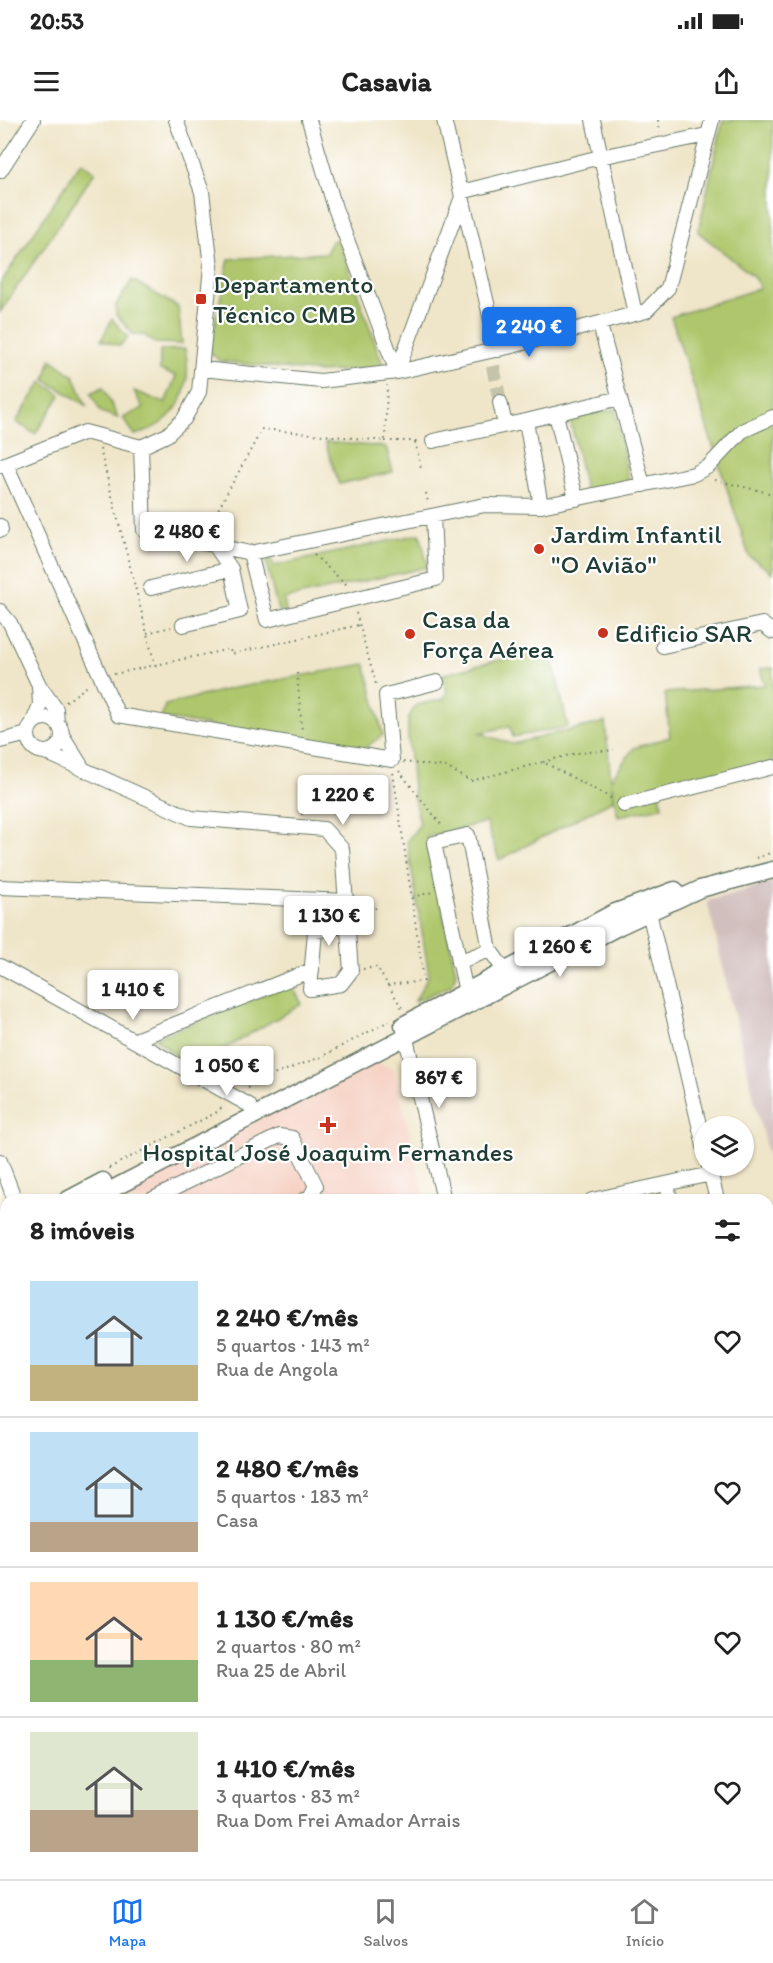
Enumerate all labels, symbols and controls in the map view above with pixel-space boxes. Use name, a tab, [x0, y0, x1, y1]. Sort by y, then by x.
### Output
text: 20:53	[30, 8, 84, 35]
icon: menu	[30, 65, 63, 98]
text: Casavia	[341, 65, 432, 98]
icon: share	[710, 65, 743, 98]
place label: Departamento Técnico CMB	[213, 268, 373, 330]
marker: Departamento Técnico CMB	[194, 292, 208, 306]
pin: 2 240 €	[474, 307, 584, 358]
text: 2 240 €	[496, 314, 562, 338]
pin: 2 480 €	[132, 512, 242, 563]
place label: Jardim Infantil "O Avião"	[551, 518, 722, 580]
text: 2 480 €	[154, 519, 220, 543]
marker: Jardim Infantil "O Avião"	[532, 542, 546, 556]
place label: Casa da Força Aérea	[422, 603, 554, 665]
place label: Edificio SAR	[615, 617, 752, 649]
marker: Edificio SAR	[596, 626, 610, 640]
marker: Casa da Força Aérea	[403, 627, 417, 641]
pin: 1 220 €	[288, 775, 398, 826]
text: 1 220 €	[311, 782, 375, 806]
pin: 1 130 €	[274, 896, 384, 947]
text: 1 130 €	[298, 903, 360, 927]
pin: 1 260 €	[505, 927, 615, 978]
text: 1 260 €	[528, 934, 592, 958]
pin: 1 410 €	[78, 970, 188, 1021]
text: 1 410 €	[101, 977, 165, 1001]
pin: 1 050 €	[172, 1046, 282, 1097]
text: 1 050 €	[195, 1053, 259, 1077]
pin: 867 €	[397, 1058, 481, 1109]
text: 867 €	[415, 1065, 463, 1089]
marker: Hospital José Joaquim Fernandes	[319, 1116, 337, 1134]
map controls	[694, 1116, 754, 1176]
button: layers	[694, 1116, 754, 1176]
place label: Hospital José Joaquim Fernandes	[142, 1136, 514, 1168]
text: 8 imóveis	[30, 1214, 135, 1246]
icon: filters	[711, 1214, 744, 1247]
text: 2 240 €/mês	[216, 1301, 358, 1333]
icon: home	[78, 1305, 150, 1377]
icon: heart	[711, 1325, 744, 1358]
text: 5 quartos · 143 m²	[216, 1333, 370, 1357]
text: Rua de Angola	[216, 1357, 338, 1381]
text: 2 480 €/mês	[216, 1452, 359, 1484]
icon: home	[78, 1456, 150, 1528]
icon: heart	[711, 1476, 744, 1509]
text: 5 quartos · 183 m²	[216, 1484, 369, 1508]
text: Casa	[216, 1508, 258, 1532]
text: 1 130 €/mês	[216, 1602, 354, 1634]
icon: home	[78, 1606, 150, 1678]
icon: heart	[711, 1626, 744, 1659]
text: 2 quartos · 80 m²	[216, 1634, 361, 1658]
text: Rua 25 de Abril	[216, 1658, 346, 1682]
text: 1 410 €/mês	[216, 1752, 355, 1784]
icon: home	[78, 1756, 150, 1828]
icon: heart	[711, 1776, 744, 1809]
text: 3 quartos · 83 m²	[216, 1784, 360, 1808]
text: Rua Dom Frei Amador Arrais	[216, 1808, 460, 1832]
tab: Mapa	[109, 1895, 146, 1950]
tab: Salvos	[364, 1895, 408, 1950]
tab: Início	[626, 1895, 664, 1950]

